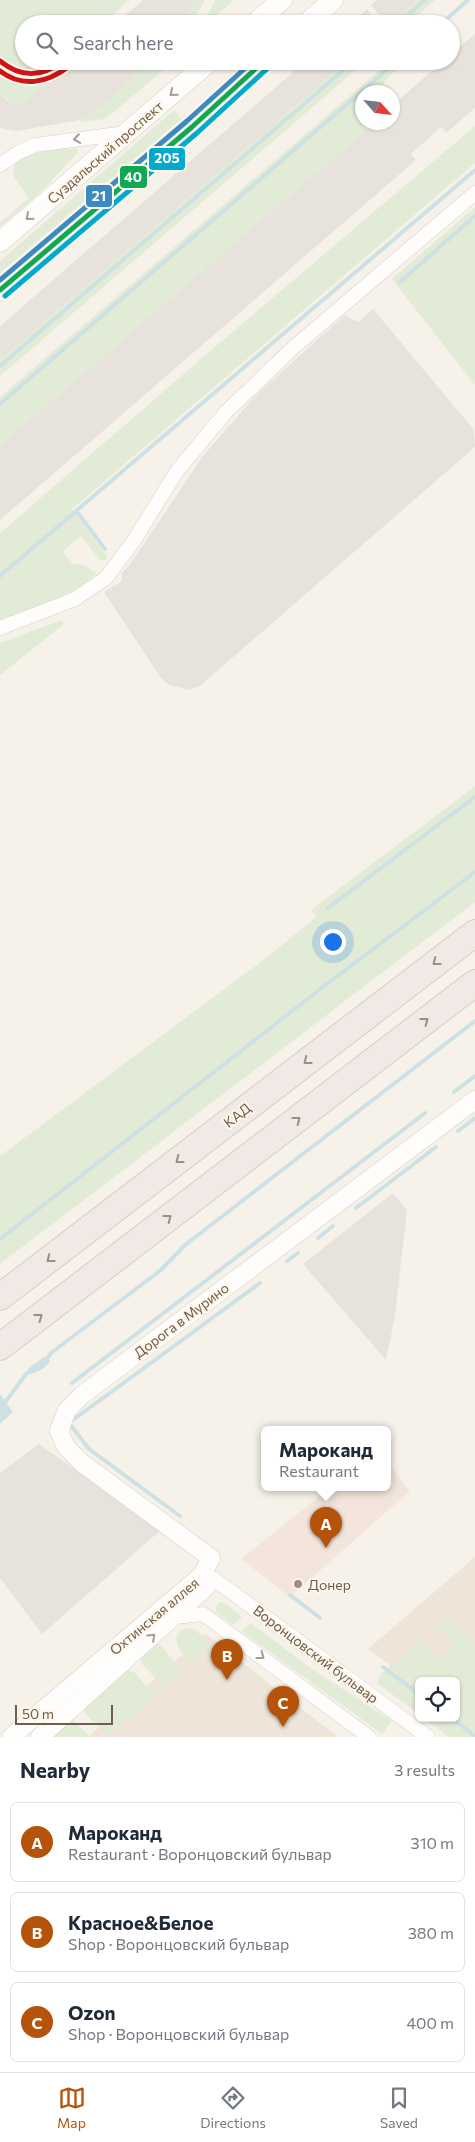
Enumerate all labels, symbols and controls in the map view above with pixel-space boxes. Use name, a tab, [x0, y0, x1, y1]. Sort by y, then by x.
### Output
search box	[15, 15, 460, 70]
icon: search	[33, 29, 61, 57]
text: Search here	[73, 31, 173, 54]
north arrow	[355, 85, 400, 130]
one-way arrow	[170, 87, 179, 95]
street label: Суздальский проспект	[44, 97, 167, 207]
one-way arrow	[73, 134, 82, 144]
line badge: 205	[148, 147, 186, 171]
text: 205	[154, 149, 180, 166]
line badge: 40	[119, 165, 148, 189]
text: 40	[124, 168, 142, 185]
line badge: 21	[85, 184, 113, 208]
text: 21	[92, 187, 106, 204]
one-way arrow	[25, 212, 34, 221]
your location	[320, 929, 346, 955]
one-way arrow	[433, 957, 442, 965]
one-way arrow	[419, 1018, 428, 1026]
one-way arrow	[304, 1056, 313, 1064]
street label: КАД	[220, 1099, 254, 1131]
one-way arrow	[291, 1117, 300, 1125]
one-way arrow	[175, 1155, 184, 1164]
one-way arrow	[162, 1215, 171, 1224]
one-way arrow	[47, 1254, 56, 1262]
street label: Дорога в Мурино	[130, 1279, 232, 1361]
one-way arrow	[33, 1315, 42, 1323]
popup	[261, 1426, 391, 1491]
text: Мароканд	[279, 1438, 373, 1461]
text: Restaurant	[279, 1461, 359, 1480]
pin: A	[310, 1507, 342, 1548]
street label: Охтинская аллея	[106, 1574, 202, 1658]
place label: Донер	[308, 1576, 351, 1593]
marker: Донер	[292, 1578, 304, 1590]
street label: Воронцовский бульвар	[250, 1601, 382, 1707]
one-way arrow	[146, 1634, 155, 1643]
pin: B	[211, 1639, 243, 1680]
one-way arrow	[255, 1651, 264, 1659]
map controls	[415, 1677, 460, 1722]
button: locate	[415, 1677, 460, 1722]
pin: C	[267, 1686, 299, 1727]
scale bar	[15, 1702, 112, 1725]
text: 50 m	[22, 1705, 54, 1722]
text: Nearby	[20, 1757, 90, 1782]
text: 3 results	[394, 1760, 455, 1779]
text: Мароканд	[68, 1821, 162, 1844]
text: A	[31, 1833, 43, 1852]
text: 310 m	[411, 1833, 454, 1852]
text: Restaurant · Воронцовский бульвар	[68, 1844, 332, 1863]
text: Красное&Белое	[68, 1911, 213, 1934]
text: B	[32, 1923, 42, 1942]
text: 380 m	[408, 1923, 454, 1942]
text: Shop · Воронцовский бульвар	[68, 1934, 289, 1953]
text: Ozon	[68, 2001, 116, 2024]
text: C	[32, 2013, 42, 2032]
text: 400 m	[406, 2013, 454, 2032]
text: Shop · Воронцовский бульвар	[68, 2024, 289, 2043]
tab: Map	[57, 2084, 86, 2131]
tab: Directions	[200, 2084, 266, 2131]
tab: Saved	[380, 2084, 418, 2131]

